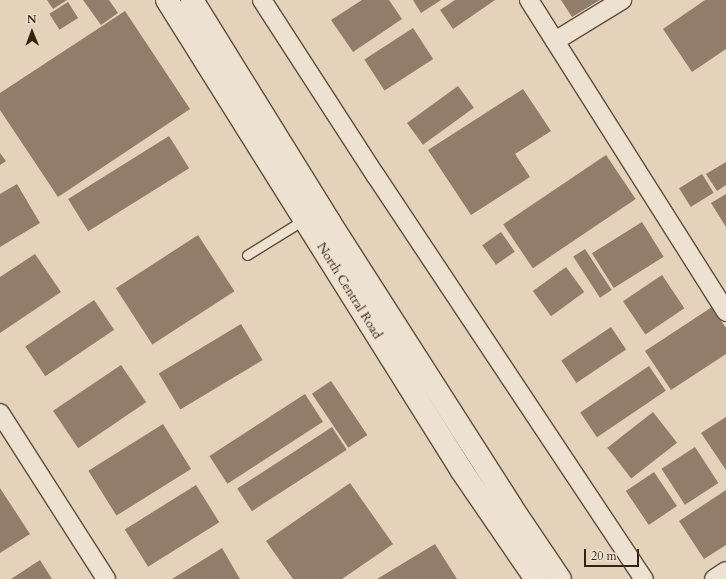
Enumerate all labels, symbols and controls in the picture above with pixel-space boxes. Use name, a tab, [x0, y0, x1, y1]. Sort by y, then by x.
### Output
north arrow	[12, 12, 52, 52]
text: N	[27, 12, 37, 27]
street label: North Central Road	[313, 240, 385, 342]
scale bar	[586, 541, 641, 567]
text: 20 m	[591, 548, 617, 564]

